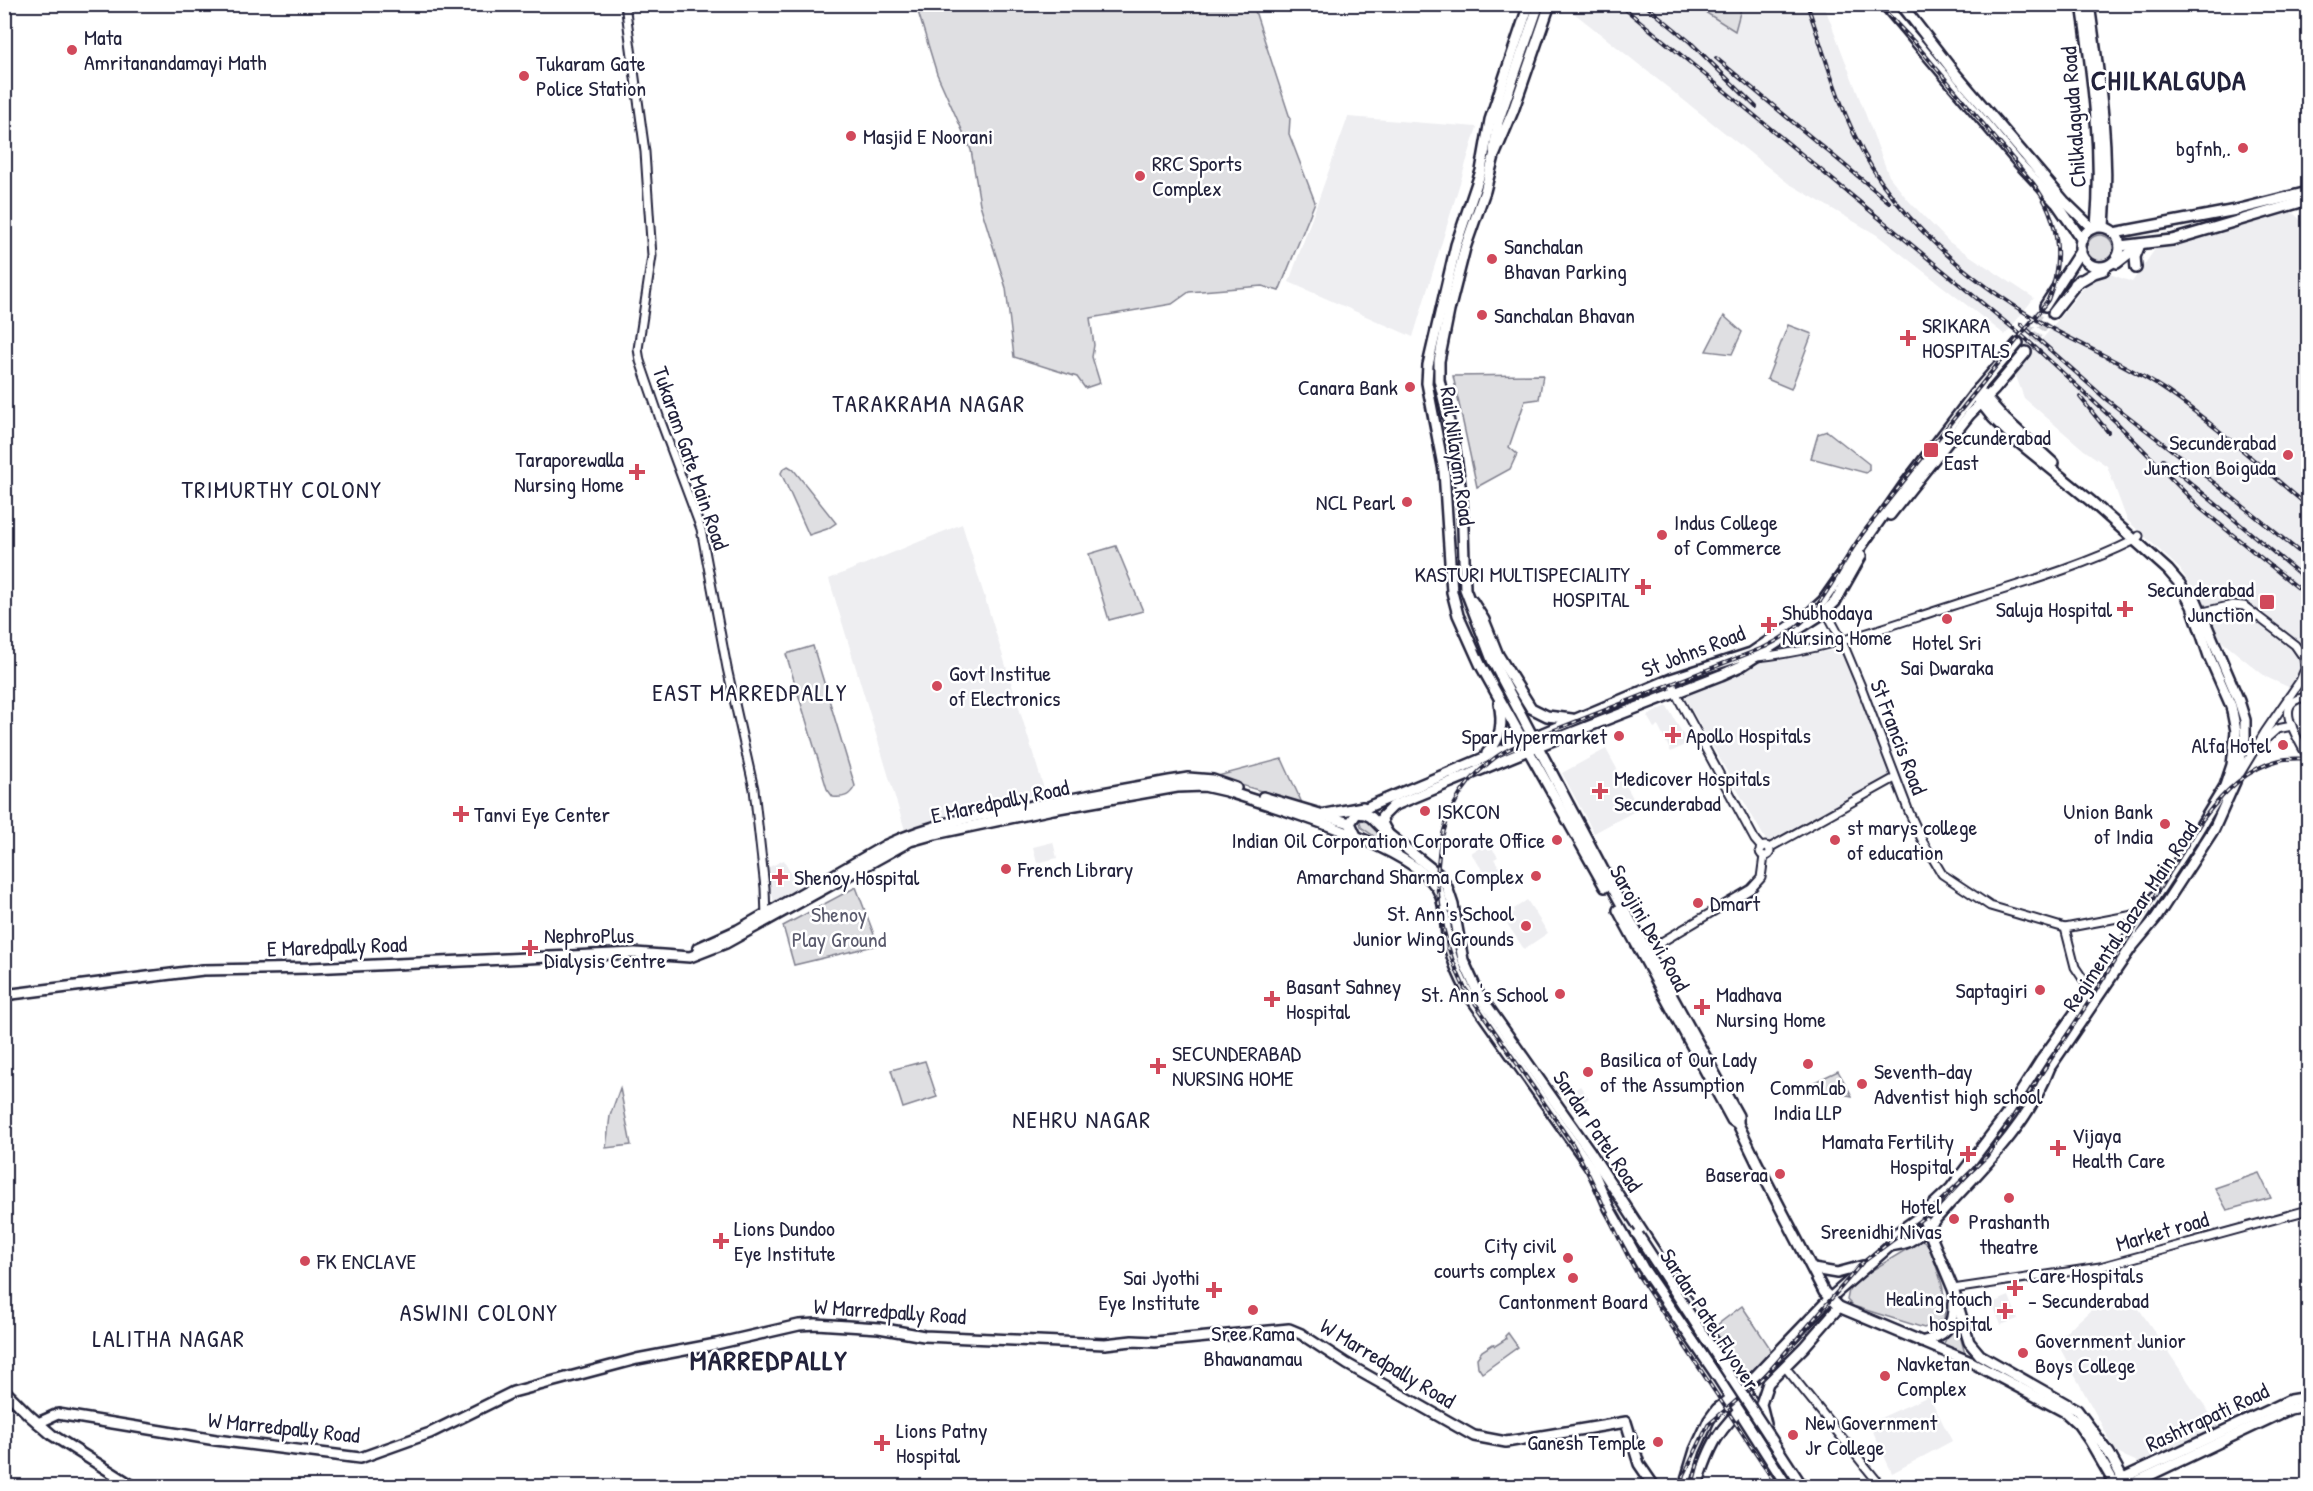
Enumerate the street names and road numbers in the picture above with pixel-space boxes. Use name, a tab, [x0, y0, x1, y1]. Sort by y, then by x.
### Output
street label: Chilkalaguda Road	[2053, 45, 2093, 188]
street label: Tukaram Gate Main Road	[646, 362, 737, 554]
street label: Rail Nilayam Road	[1433, 385, 1483, 528]
street label: St Johns Road	[1637, 617, 1749, 684]
street label: St Francis Road	[1863, 675, 1935, 799]
street label: E Maredpally Road	[928, 772, 1072, 830]
street label: Regimental Bazar Main Road	[2055, 815, 2205, 1017]
street label: Sarojini Devi Road	[1603, 859, 1697, 997]
street label: E Maredpally Road	[266, 929, 408, 963]
street label: Sardar Patel Road	[1546, 1064, 1650, 1198]
street label: Market road	[2112, 1203, 2212, 1259]
street label: Sardar Patel Flyover	[1653, 1243, 1767, 1396]
street label: W Marredpally Road	[813, 1291, 968, 1331]
street label: W Marredpally Road	[1315, 1311, 1461, 1415]
street label: Rashtrapati Road	[2141, 1375, 2274, 1459]
street label: W Marredpally Road	[207, 1404, 362, 1450]

